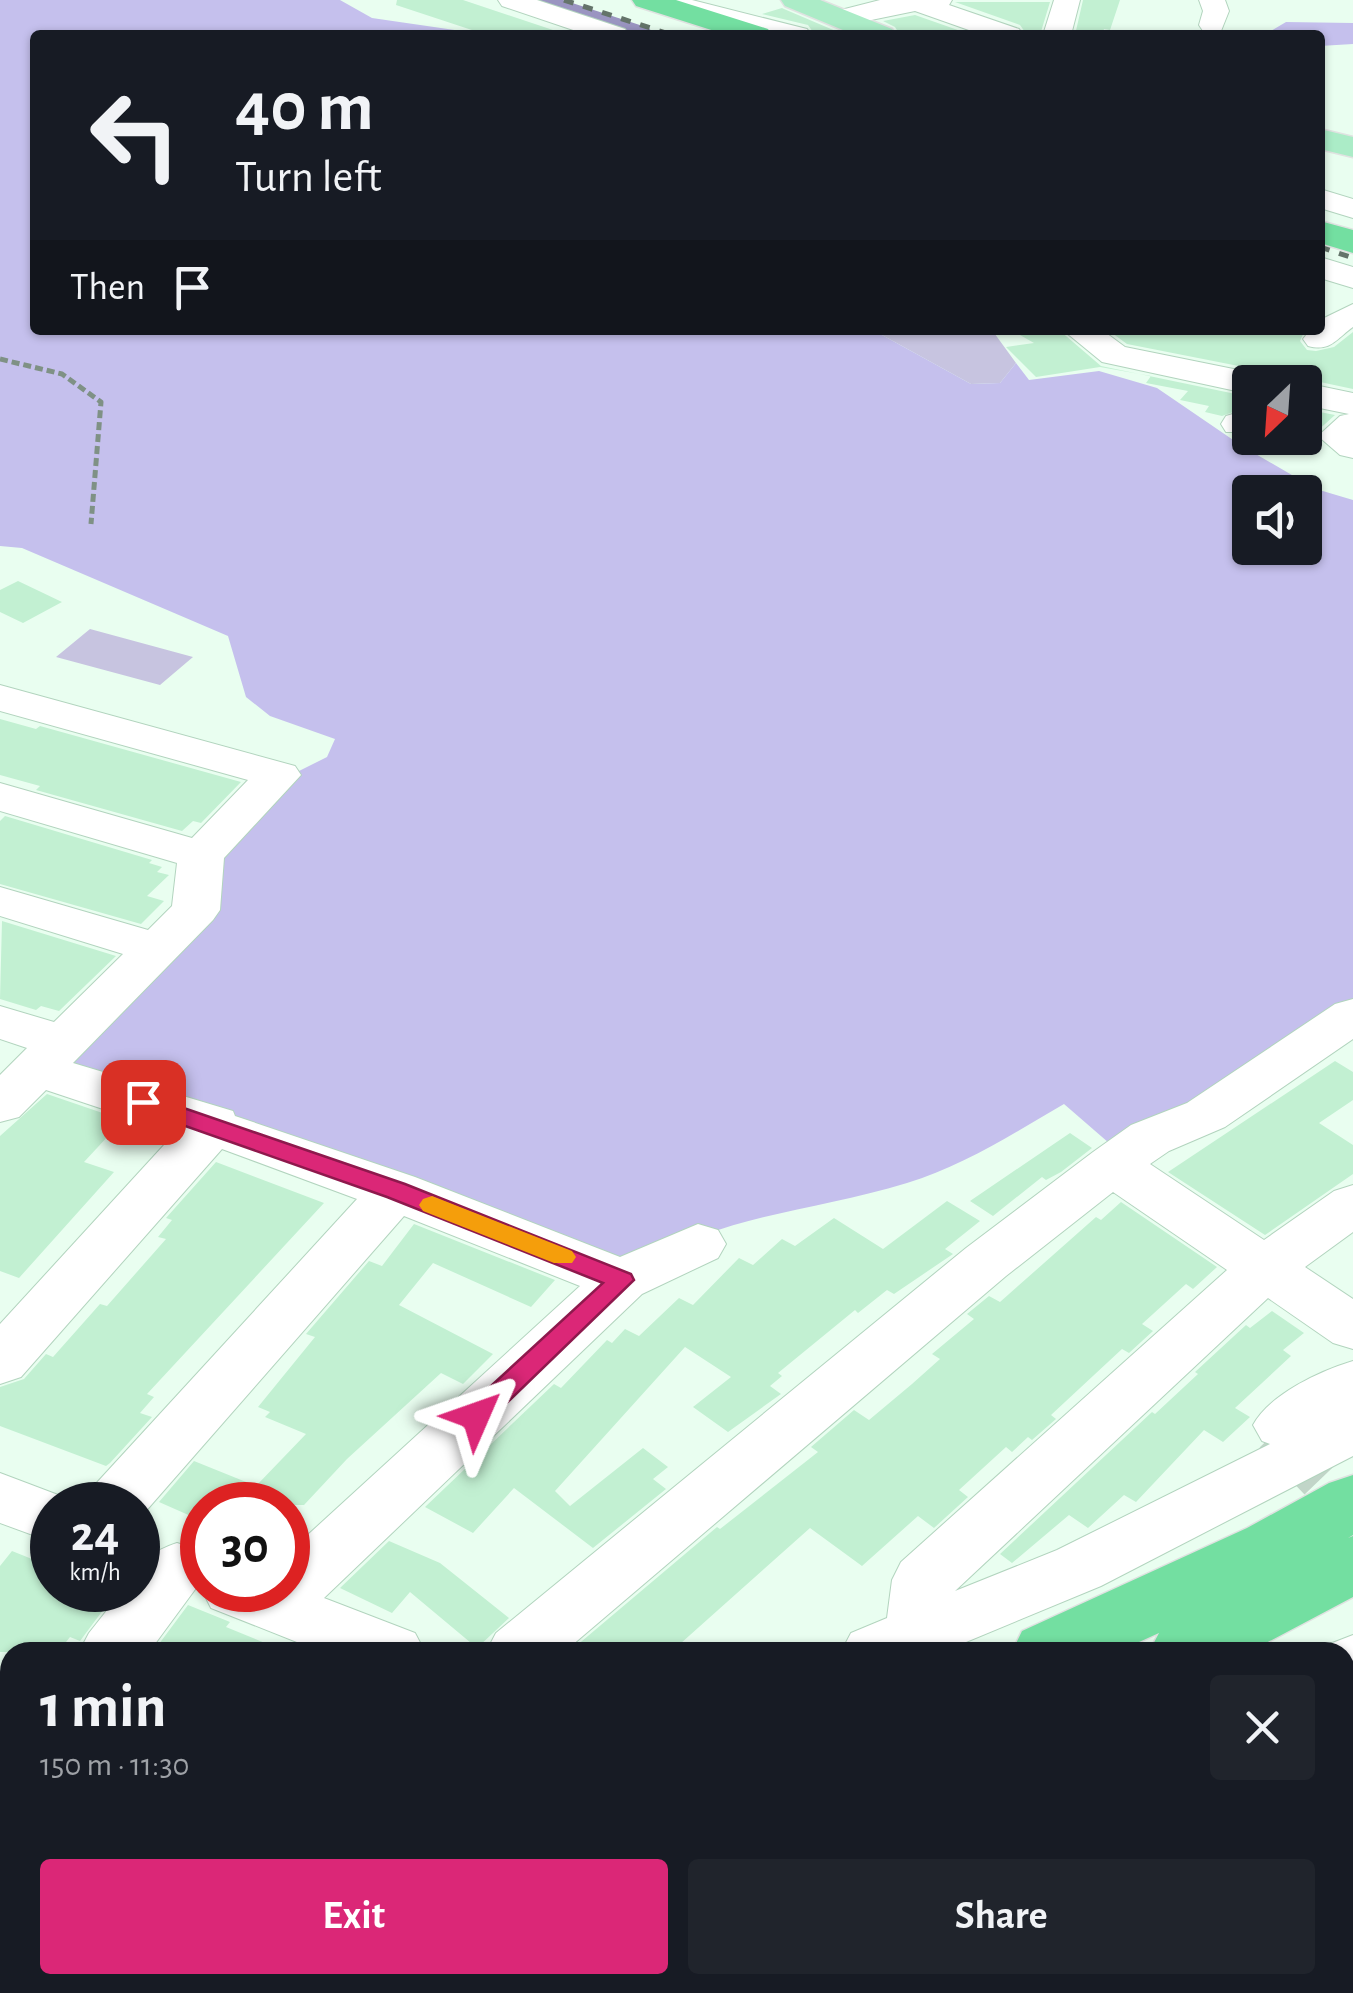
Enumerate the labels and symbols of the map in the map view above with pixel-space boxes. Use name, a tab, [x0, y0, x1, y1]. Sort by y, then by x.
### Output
north arrow	[1232, 365, 1322, 455]
pin	[101, 1060, 186, 1145]
position arrow	[424, 1364, 528, 1468]
speed limit sign: 30	[180, 1482, 310, 1612]

